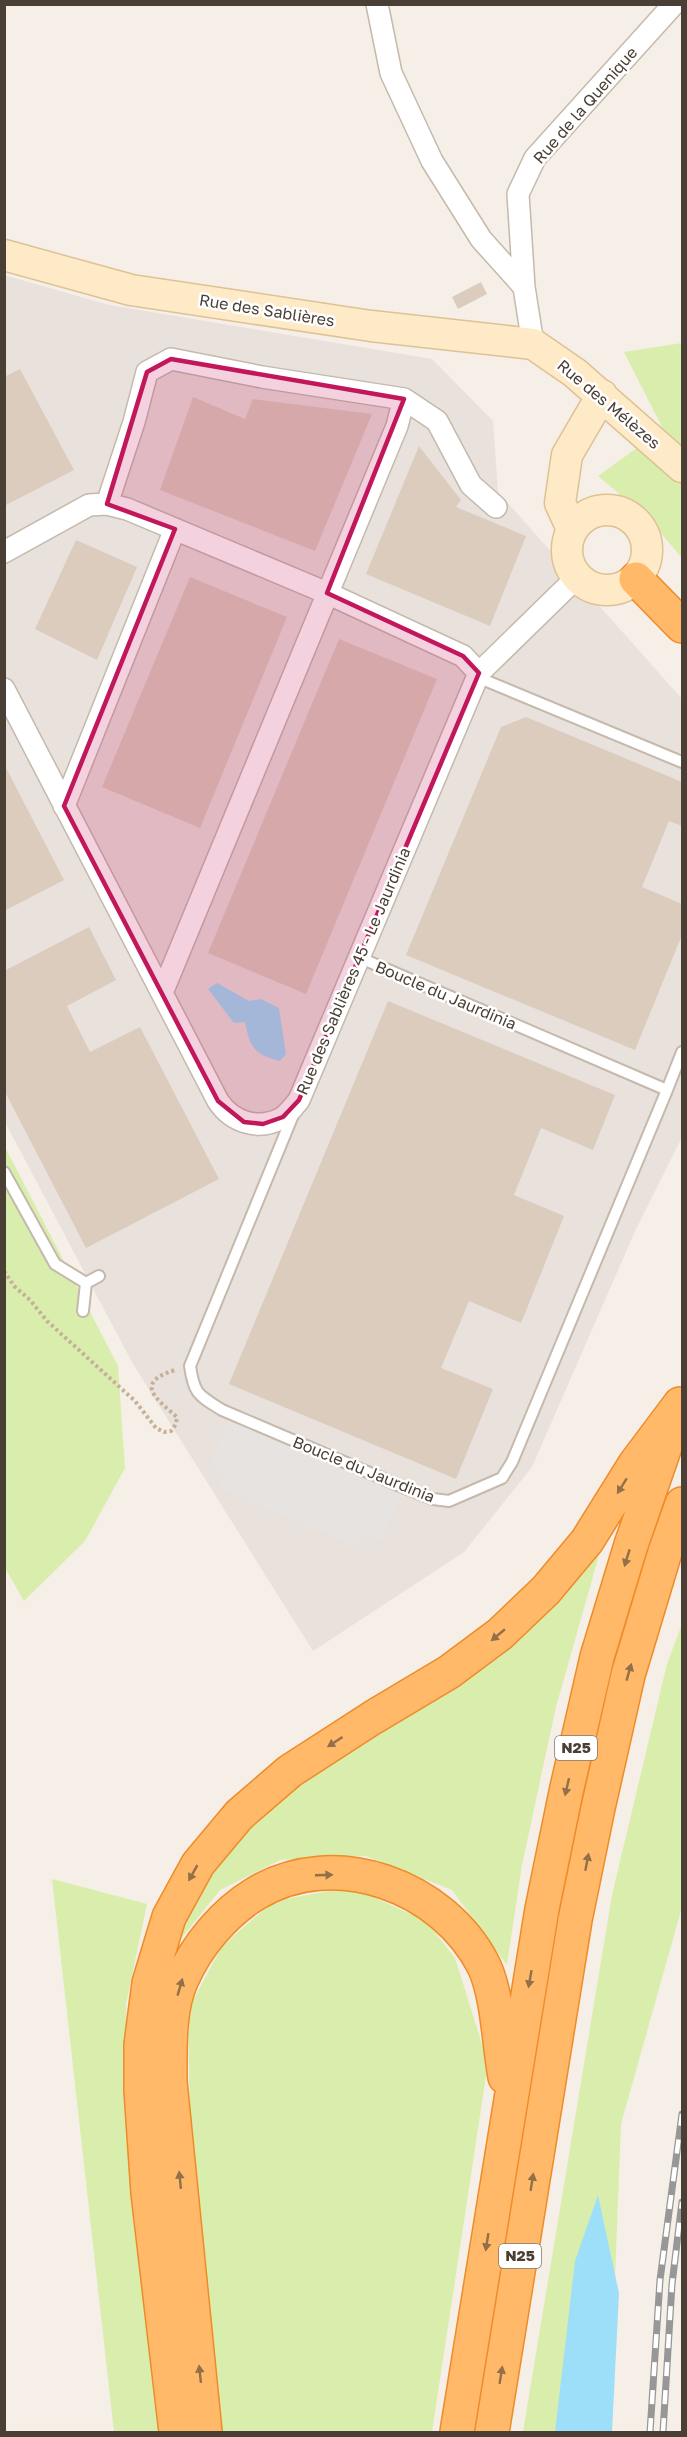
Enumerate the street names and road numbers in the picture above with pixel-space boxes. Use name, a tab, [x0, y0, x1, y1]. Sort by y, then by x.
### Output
street label: Rue de la Quenique	[529, 42, 641, 168]
street label: Rue des Sablières	[198, 289, 336, 331]
street label: Rue des Mélèzes	[553, 355, 665, 453]
street label: Rue des Sablières 45 - Le Jaurdinia	[292, 844, 414, 1098]
street label: Boucle du Jaurdinia	[372, 956, 520, 1034]
street label: Boucle du Jaurdinia	[290, 1431, 438, 1507]
road number: N25	[555, 1736, 597, 1760]
road number: N25	[499, 2244, 541, 2268]

